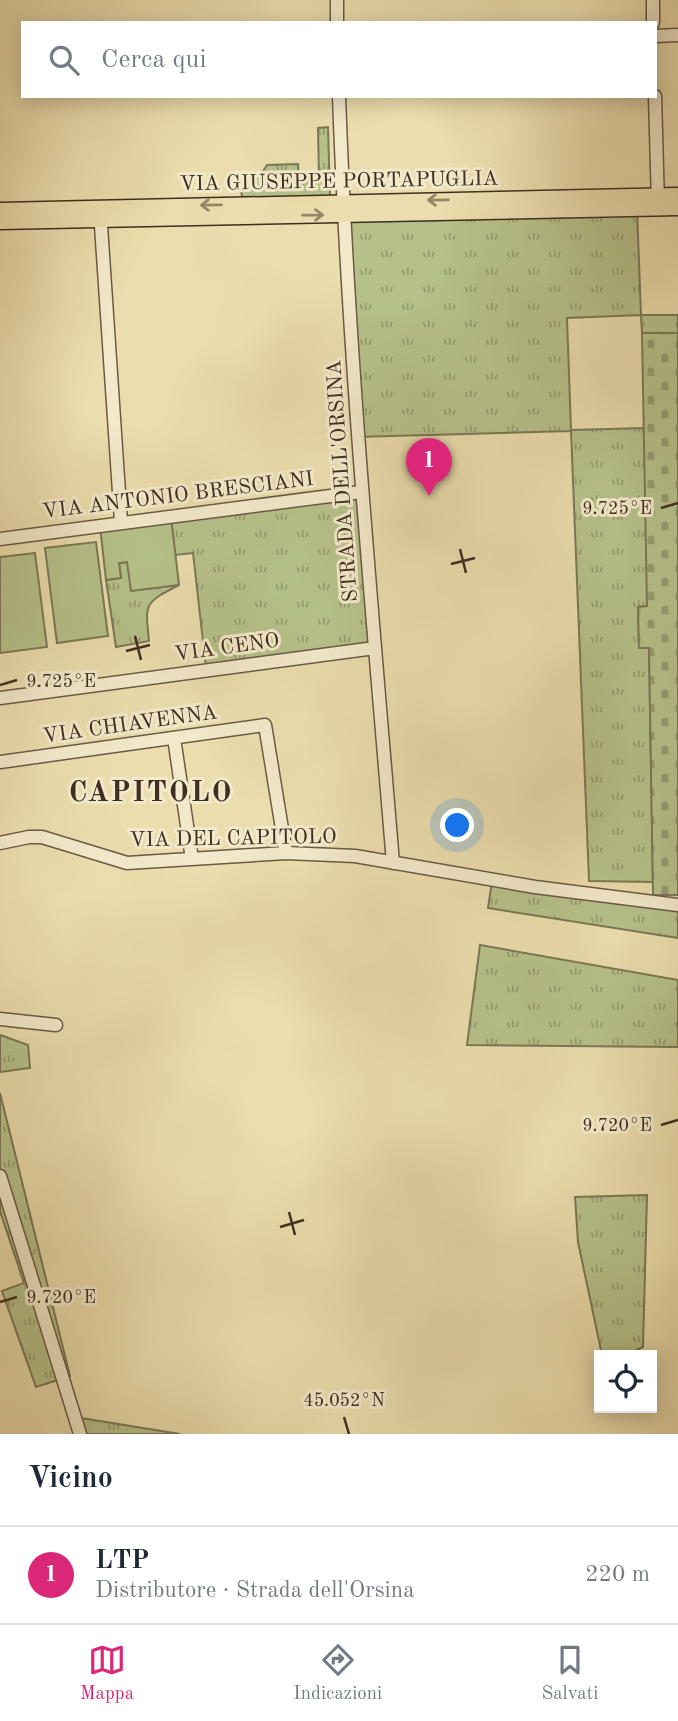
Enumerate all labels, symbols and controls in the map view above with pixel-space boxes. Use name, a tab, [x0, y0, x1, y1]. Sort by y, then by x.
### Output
search box	[21, 21, 657, 98]
icon: search	[45, 41, 83, 79]
text: Cerca qui	[101, 47, 206, 73]
street label: VIA GIUSEPPE PORTAPUGLIA	[179, 169, 499, 195]
one-way arrow	[427, 194, 450, 207]
one-way arrow	[200, 198, 223, 212]
one-way arrow	[301, 209, 324, 222]
street label: STRADA DELL'ORSINA	[324, 359, 362, 603]
pin: 1	[406, 438, 452, 496]
street label: VIA ANTONIO BRESCIANI	[41, 469, 315, 523]
text: 9.725°E	[582, 500, 652, 518]
street label: VIA CENO	[173, 630, 281, 666]
text: 9.725°E	[26, 673, 96, 691]
street label: VIA CHIAVENNA	[41, 702, 219, 748]
district label: CAPITOLO	[69, 780, 233, 808]
your location	[440, 808, 474, 842]
street label: VIA DEL CAPITOLO	[129, 827, 337, 851]
text: 9.720°E	[582, 1117, 652, 1135]
text: 9.720°E	[26, 1289, 96, 1307]
map controls	[594, 1350, 657, 1413]
button: locate	[594, 1350, 657, 1413]
text: 45.052°N	[303, 1392, 385, 1410]
text: Vicino	[28, 1464, 113, 1494]
text: LTP	[95, 1548, 149, 1574]
text: 1	[44, 1563, 58, 1586]
text: 220 m	[585, 1563, 650, 1586]
text: Distributore · Strada dell'Orsina	[95, 1579, 415, 1602]
tab: Mappa	[80, 1641, 134, 1706]
tab: Indicazioni	[293, 1641, 382, 1706]
tab: Salvati	[541, 1641, 598, 1706]

